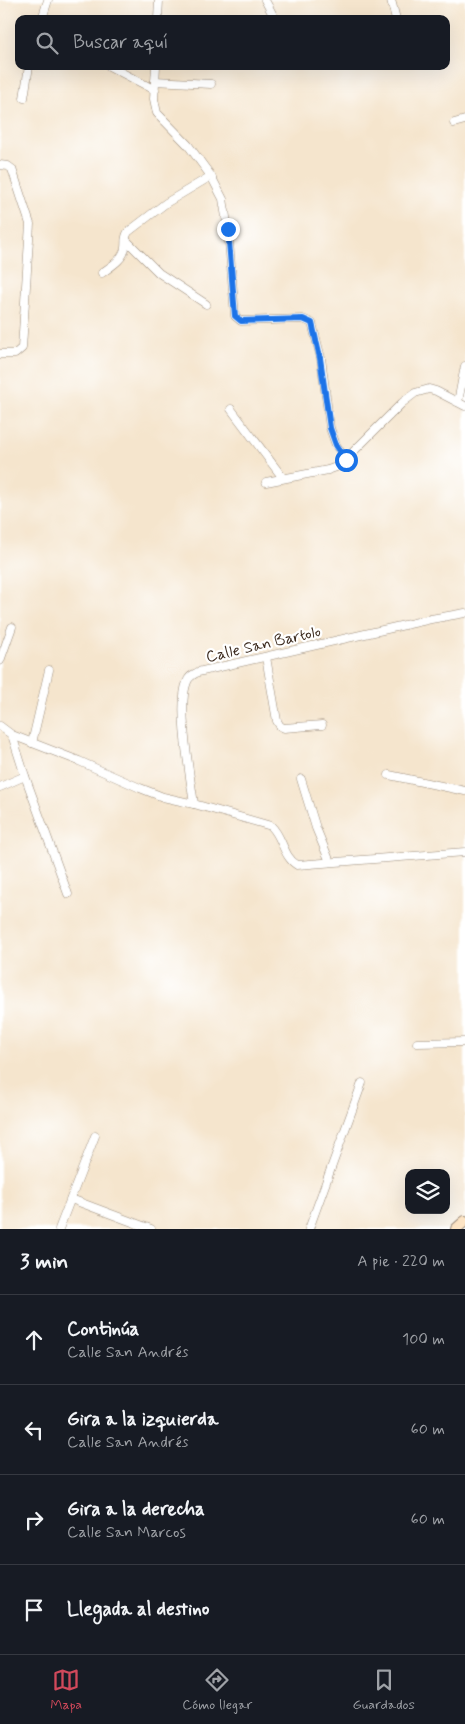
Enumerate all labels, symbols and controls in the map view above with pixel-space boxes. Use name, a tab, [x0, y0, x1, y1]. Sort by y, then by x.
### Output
search box	[15, 15, 450, 70]
icon: search	[33, 29, 61, 57]
text: Buscar aquí	[73, 30, 168, 55]
route end	[217, 218, 240, 241]
route start	[335, 449, 358, 472]
street label: Calle San Bartolo	[204, 621, 323, 668]
map controls	[405, 1169, 450, 1214]
button: layers	[405, 1169, 450, 1214]
text: 3 min	[20, 1248, 68, 1276]
text: A pie · 220 m	[357, 1251, 445, 1272]
text: Continúa	[67, 1317, 139, 1342]
icon: ahead	[20, 1326, 48, 1354]
text: 100 m	[402, 1329, 445, 1350]
text: Calle San Andrés	[67, 1342, 189, 1363]
text: Gira a la izquierda	[67, 1407, 218, 1432]
icon: left	[20, 1416, 48, 1444]
text: 60 m	[411, 1419, 445, 1440]
text: Calle San Andrés	[67, 1432, 189, 1453]
text: Gira a la derecha	[67, 1497, 205, 1522]
icon: right	[20, 1506, 48, 1534]
text: 60 m	[411, 1509, 445, 1530]
text: Calle San Marcos	[67, 1522, 186, 1543]
icon: arrive	[20, 1596, 48, 1624]
text: Llegada al destino	[67, 1597, 209, 1622]
tab: Mapa	[50, 1666, 82, 1714]
tab: Cómo llegar	[182, 1666, 252, 1714]
tab: Guardados	[353, 1666, 415, 1714]

